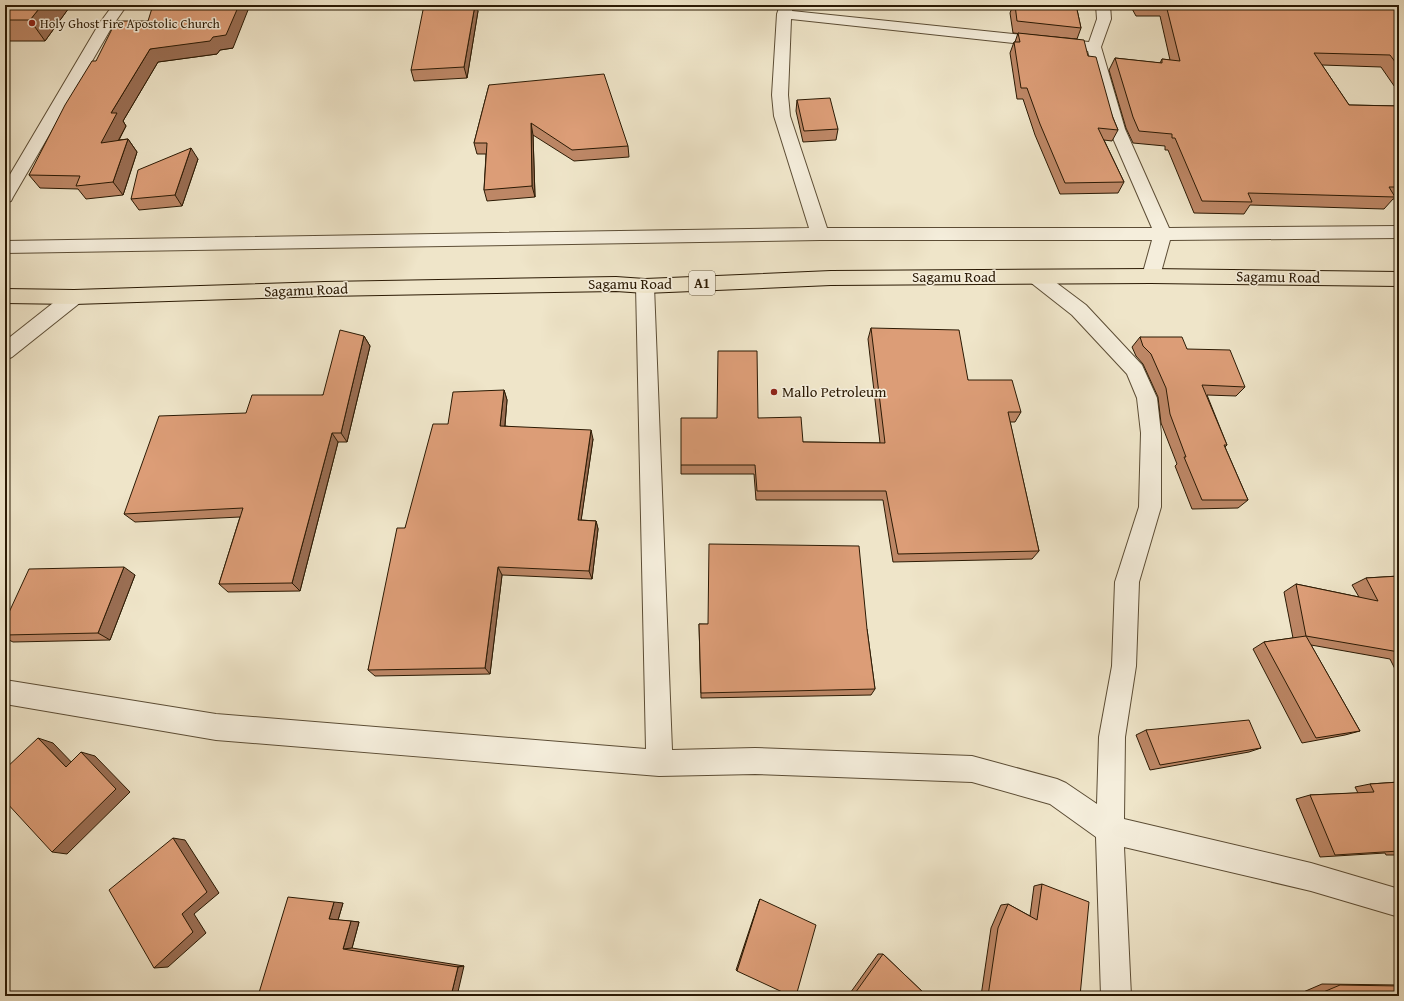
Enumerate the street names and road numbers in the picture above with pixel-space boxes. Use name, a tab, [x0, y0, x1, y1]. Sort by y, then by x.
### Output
street label: Sagamu Road	[1236, 265, 1320, 288]
street label: Sagamu Road	[912, 266, 996, 287]
road number: A1	[689, 271, 715, 295]
street label: Sagamu Road	[588, 273, 672, 294]
street label: Sagamu Road	[264, 278, 348, 301]

